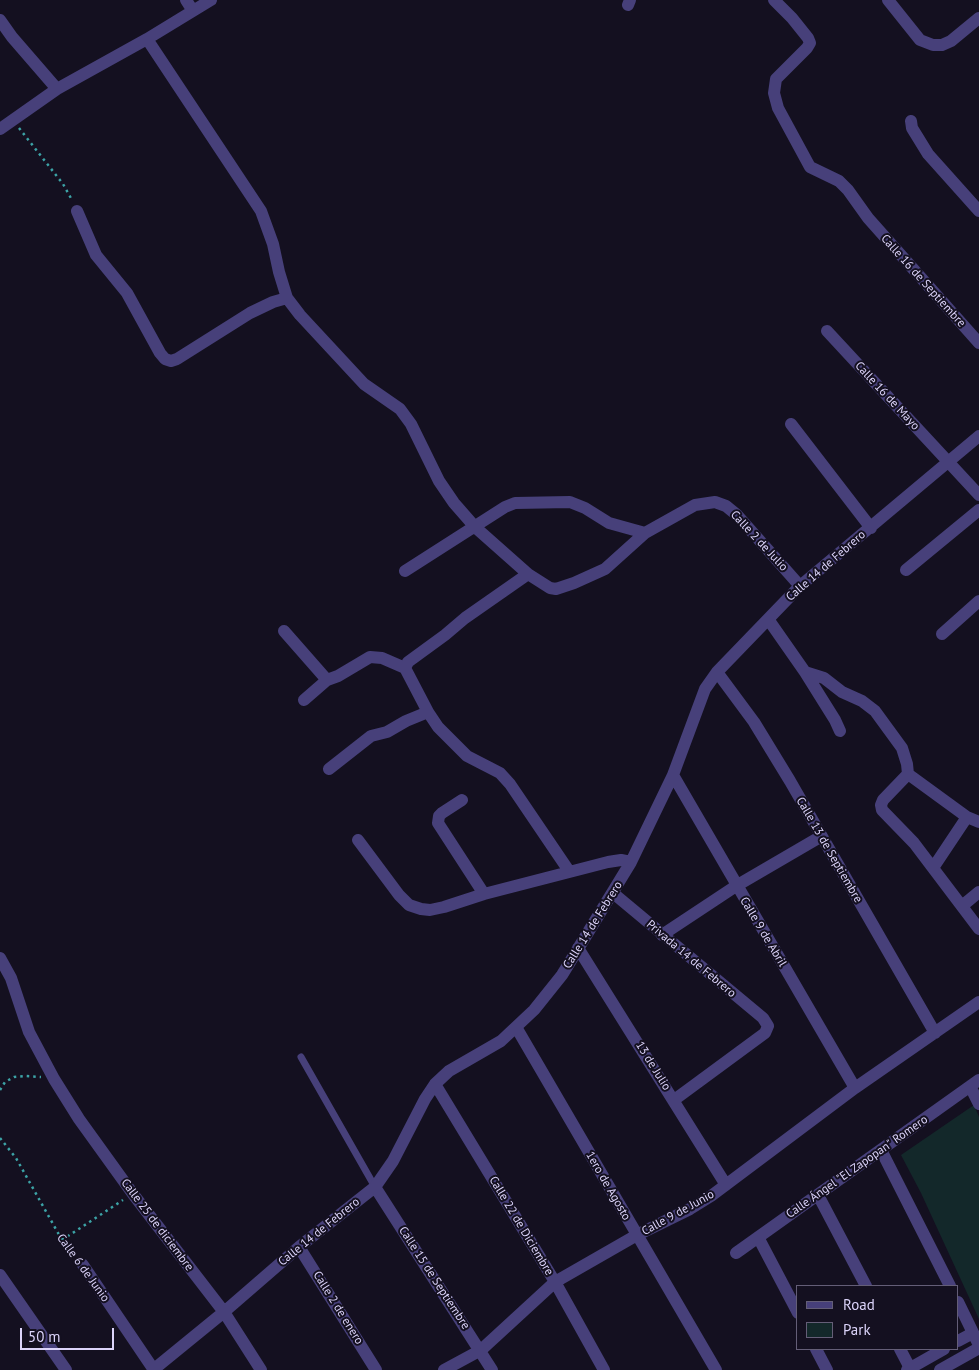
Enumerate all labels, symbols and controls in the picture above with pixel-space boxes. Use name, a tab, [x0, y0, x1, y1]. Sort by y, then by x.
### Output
street label: Calle 16 de Septiembre	[878, 232, 968, 330]
street label: Calle 16 de Mayo	[852, 359, 922, 433]
street label: Calle 2 de Julio	[727, 508, 791, 574]
street label: Calle 14 de Febrero	[783, 528, 869, 604]
street label: Calle 13 de Septiembre	[793, 795, 865, 905]
street label: Calle 14 de Febrero	[560, 879, 626, 971]
street label: Calle 9 de Abril	[737, 895, 789, 969]
street label: Privada 14 de Febrero	[643, 917, 739, 1001]
street label: 13 de Julio	[632, 1039, 674, 1093]
street label: Calle Ángel "El Zapopan" Romero	[783, 1112, 931, 1222]
street label: 1ero de Agosto	[582, 1149, 634, 1223]
street label: Calle 22 de Diciembre	[486, 1174, 556, 1278]
street label: Calle 25 de diciembre	[118, 1176, 196, 1274]
street label: Calle 9 de Junio	[639, 1187, 717, 1239]
street label: Calle 14 de Febrero	[275, 1195, 363, 1269]
street label: Calle 15 de Septiembre	[395, 1224, 473, 1332]
street label: Calle 6 de Junio	[53, 1231, 113, 1305]
street label: Calle 2 de enero	[310, 1269, 366, 1347]
legend	[796, 1285, 959, 1350]
text: Road	[843, 1295, 875, 1314]
scale bar	[22, 1318, 116, 1350]
text: Park	[843, 1320, 871, 1339]
text: 50 m	[28, 1327, 61, 1346]

